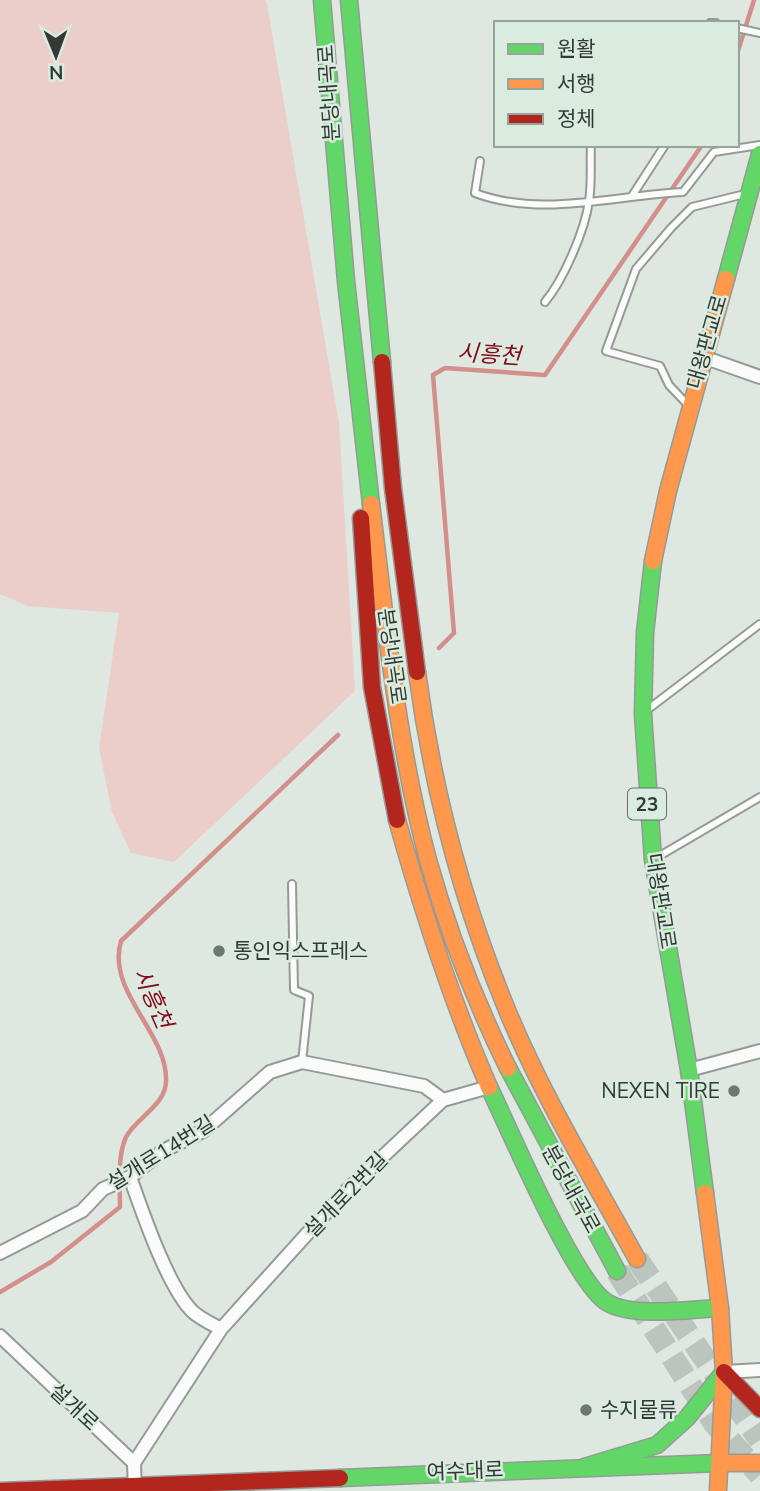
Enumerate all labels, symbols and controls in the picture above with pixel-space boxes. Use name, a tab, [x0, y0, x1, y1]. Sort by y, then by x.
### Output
north arrow	[21, 21, 91, 91]
legend	[494, 21, 739, 147]
text: 원활	[557, 35, 596, 63]
street label: 분당내곡로	[312, 44, 346, 142]
text: N	[49, 59, 64, 85]
text: 서행	[557, 70, 596, 98]
text: 정체	[557, 105, 596, 133]
street label: 대왕판교로	[680, 292, 734, 392]
water label: 시흥천	[456, 337, 525, 372]
street label: 분당내곡로	[371, 606, 413, 706]
road number: 23	[628, 789, 666, 820]
street label: 대왕판교로	[640, 851, 682, 951]
place label: 통인익스프레스	[233, 937, 368, 965]
marker: 통인익스프레스	[211, 943, 227, 959]
water label: 시흥천	[125, 963, 181, 1036]
place label: NEXEN TIRE	[601, 1077, 720, 1105]
marker: NEXEN TIRE	[726, 1083, 742, 1099]
street label: 설개로14번길	[102, 1109, 220, 1197]
street label: 분당내곡로	[535, 1140, 607, 1238]
street label: 설개로2번길	[298, 1146, 394, 1244]
street label: 설개로	[43, 1377, 105, 1437]
place label: 수지물류	[600, 1396, 677, 1424]
marker: 수지물류	[578, 1402, 594, 1418]
street label: 여수대로	[426, 1456, 504, 1486]

